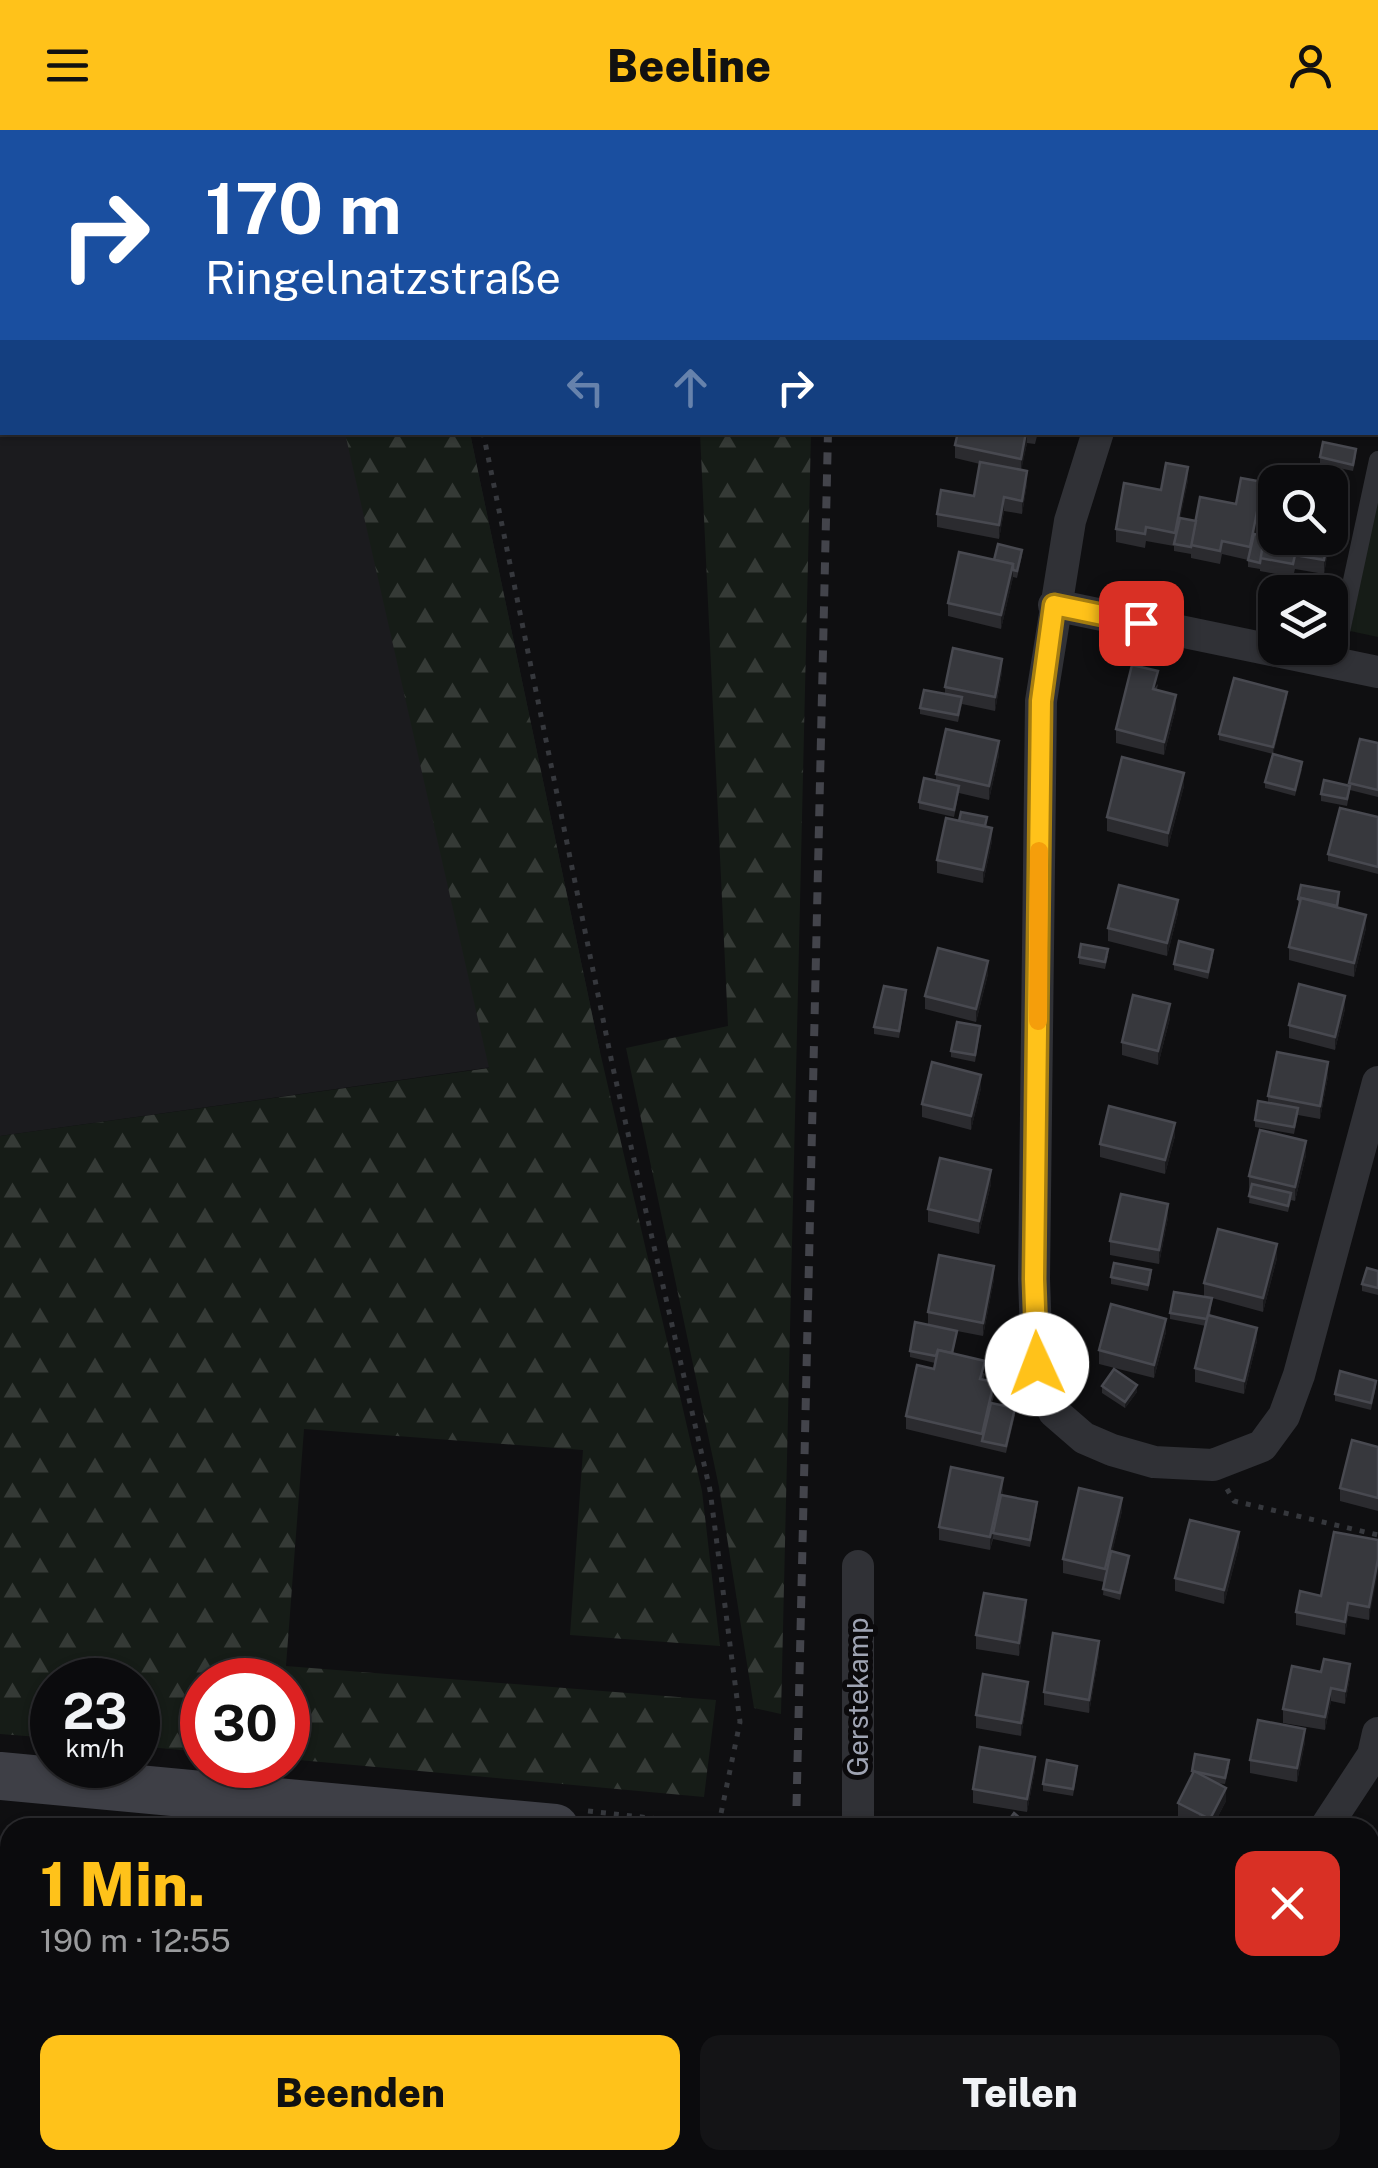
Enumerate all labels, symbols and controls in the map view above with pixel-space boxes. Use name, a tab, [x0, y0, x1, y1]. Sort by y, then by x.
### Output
icon: menu	[40, 38, 95, 93]
icon: person	[1283, 38, 1338, 93]
text: Beeline	[607, 39, 771, 92]
text: 170 m	[205, 167, 402, 250]
icon: right	[40, 170, 170, 300]
text: Ringelnatzstraße	[205, 251, 561, 304]
icon: left	[558, 360, 613, 415]
icon: ahead	[663, 360, 718, 415]
icon: right	[768, 360, 823, 415]
map controls	[1258, 465, 1348, 665]
button: search	[1258, 465, 1348, 555]
button: layers	[1258, 575, 1348, 665]
pin	[1099, 581, 1184, 666]
icon: arrive	[1114, 596, 1169, 651]
position arrow	[985, 1312, 1089, 1416]
street label: Gerstekamp	[841, 1617, 874, 1777]
speed limit sign: 30	[180, 1658, 310, 1788]
text: 23	[62, 1681, 128, 1740]
text: km/h	[66, 1733, 124, 1763]
text: 1 Min.	[40, 1849, 205, 1920]
button: close	[1235, 1851, 1340, 1956]
text: 190 m · 12:55	[40, 1922, 231, 1959]
button: Beenden	[40, 2035, 680, 2150]
button: Teilen	[700, 2035, 1340, 2150]

